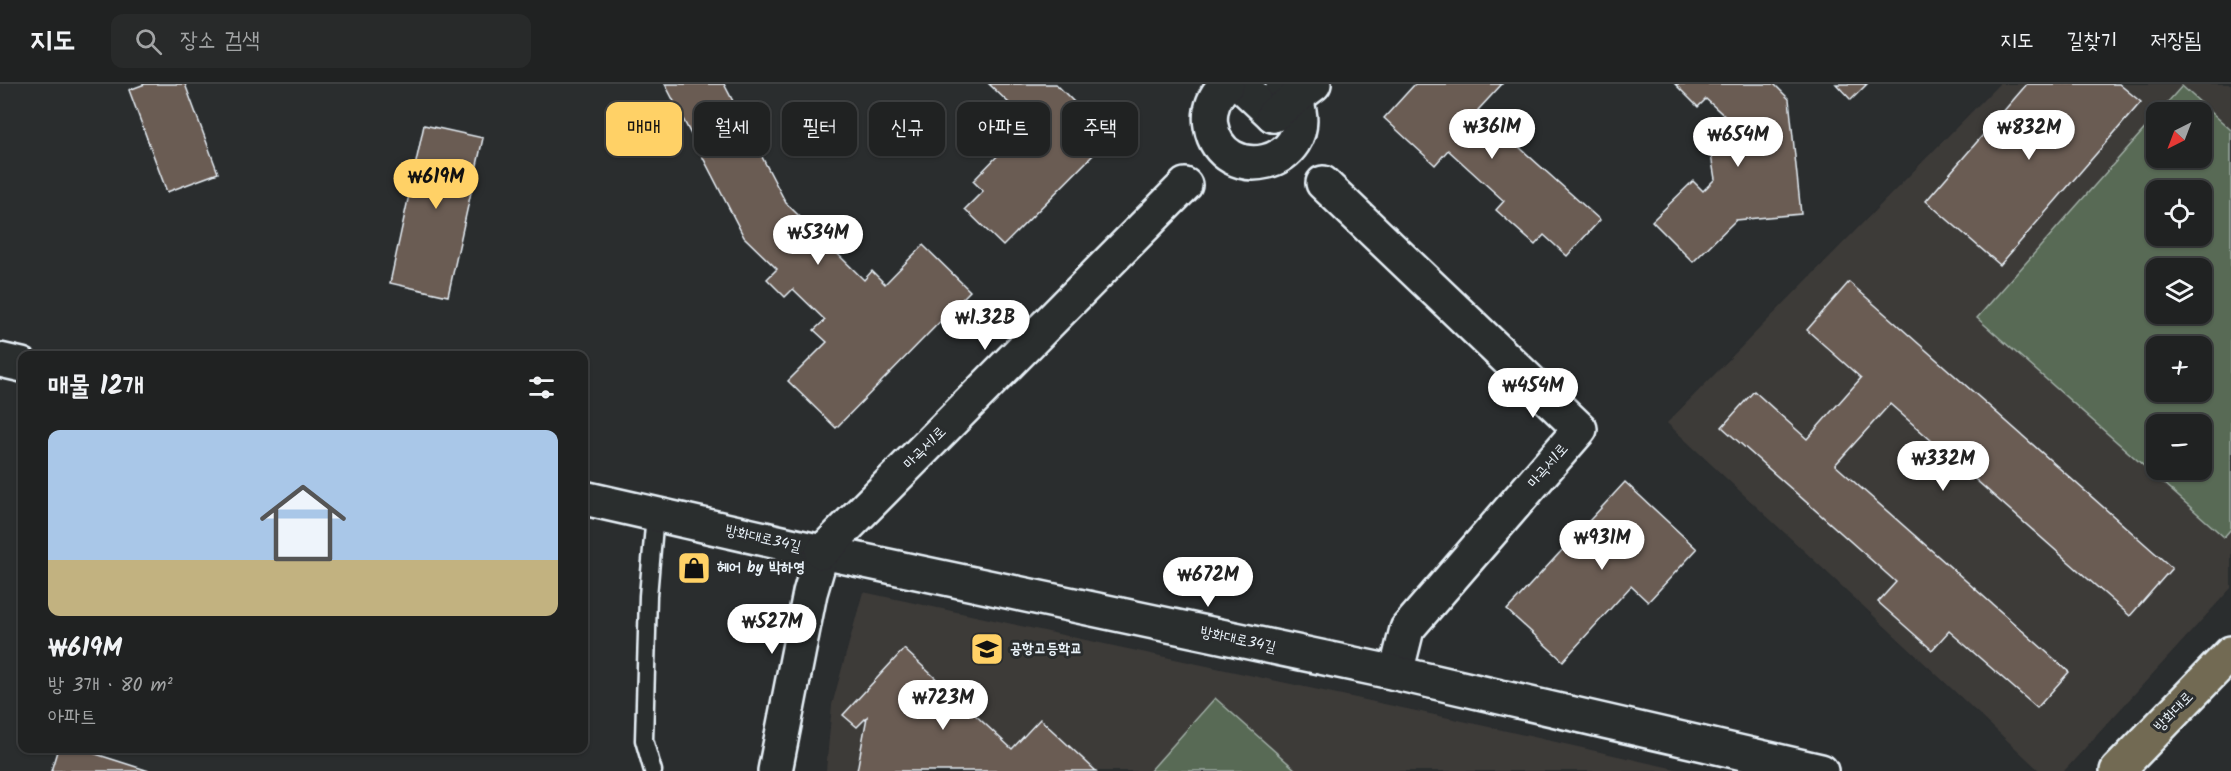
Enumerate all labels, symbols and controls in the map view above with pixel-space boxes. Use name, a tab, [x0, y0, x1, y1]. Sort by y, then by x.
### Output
search box	[111, 14, 531, 68]
text: 지도	[30, 19, 75, 64]
text: 장소 검색	[180, 24, 260, 59]
icon: search	[132, 25, 165, 58]
text: 지도	[2000, 25, 2034, 58]
text: 길찾기	[2067, 25, 2117, 58]
text: 저장됨	[2150, 25, 2201, 58]
chip: 매매	[606, 102, 682, 156]
chip: 월세	[694, 102, 770, 156]
chip: 필터	[782, 102, 857, 156]
chip: 신규	[869, 102, 945, 156]
chip: 아파트	[957, 102, 1050, 156]
chip: 주택	[1062, 102, 1138, 156]
north arrow	[2146, 102, 2212, 168]
map controls	[2146, 102, 2212, 480]
pin: ₩361M	[1450, 109, 1534, 160]
pin: ₩832M	[1987, 110, 2071, 161]
text: ₩361M	[1463, 112, 1521, 144]
text: ₩832M	[1997, 113, 2061, 145]
pin: ₩654M	[1696, 117, 1780, 168]
text: ₩654M	[1707, 120, 1769, 152]
pin: ₩619M	[394, 159, 478, 210]
text: ₩619M	[407, 162, 465, 194]
button: locate	[2146, 180, 2212, 246]
pin: ₩534M	[776, 215, 860, 266]
text: ₩534M	[787, 218, 849, 250]
button: layers	[2146, 258, 2212, 324]
pin: ₩1.32B	[936, 300, 1034, 351]
text: ₩1.32B	[955, 303, 1015, 335]
button: +	[2146, 336, 2212, 402]
text: 매물 12개	[48, 366, 144, 408]
pin: ₩454M	[1491, 368, 1575, 419]
icon: filters	[525, 371, 558, 404]
text: ₩454M	[1502, 371, 1564, 403]
button: −	[2146, 414, 2212, 480]
street label: 마곡서1로	[898, 421, 952, 475]
street label: 마곡서1로	[1522, 438, 1574, 494]
pin: ₩332M	[1901, 441, 1985, 492]
text: ₩332M	[1911, 444, 1975, 476]
icon: home	[249, 469, 357, 577]
street label: 방화대로34길	[723, 519, 803, 559]
pin: ₩931M	[1560, 520, 1644, 571]
text: ₩931M	[1573, 523, 1631, 555]
shop icon: 헤어 by 박하영	[676, 550, 712, 586]
place label: 헤어 by 박하영	[717, 556, 805, 580]
pin: ₩672M	[1166, 557, 1250, 608]
text: ₩672M	[1177, 560, 1239, 592]
pin: ₩527M	[730, 604, 814, 655]
text: ₩527M	[741, 607, 803, 639]
street label: 방화대로34길	[1198, 620, 1278, 660]
text: ₩619M	[48, 628, 122, 670]
school or university icon: 공항고등학교	[969, 631, 1005, 667]
place label: 공항고등학교	[1010, 637, 1082, 661]
text: 방 3개 · 80 m²	[48, 670, 173, 702]
pin: ₩723M	[901, 680, 985, 731]
text: ₩723M	[912, 683, 974, 715]
street label: 방화대로	[2149, 686, 2199, 738]
text: 아파트	[48, 702, 96, 734]

